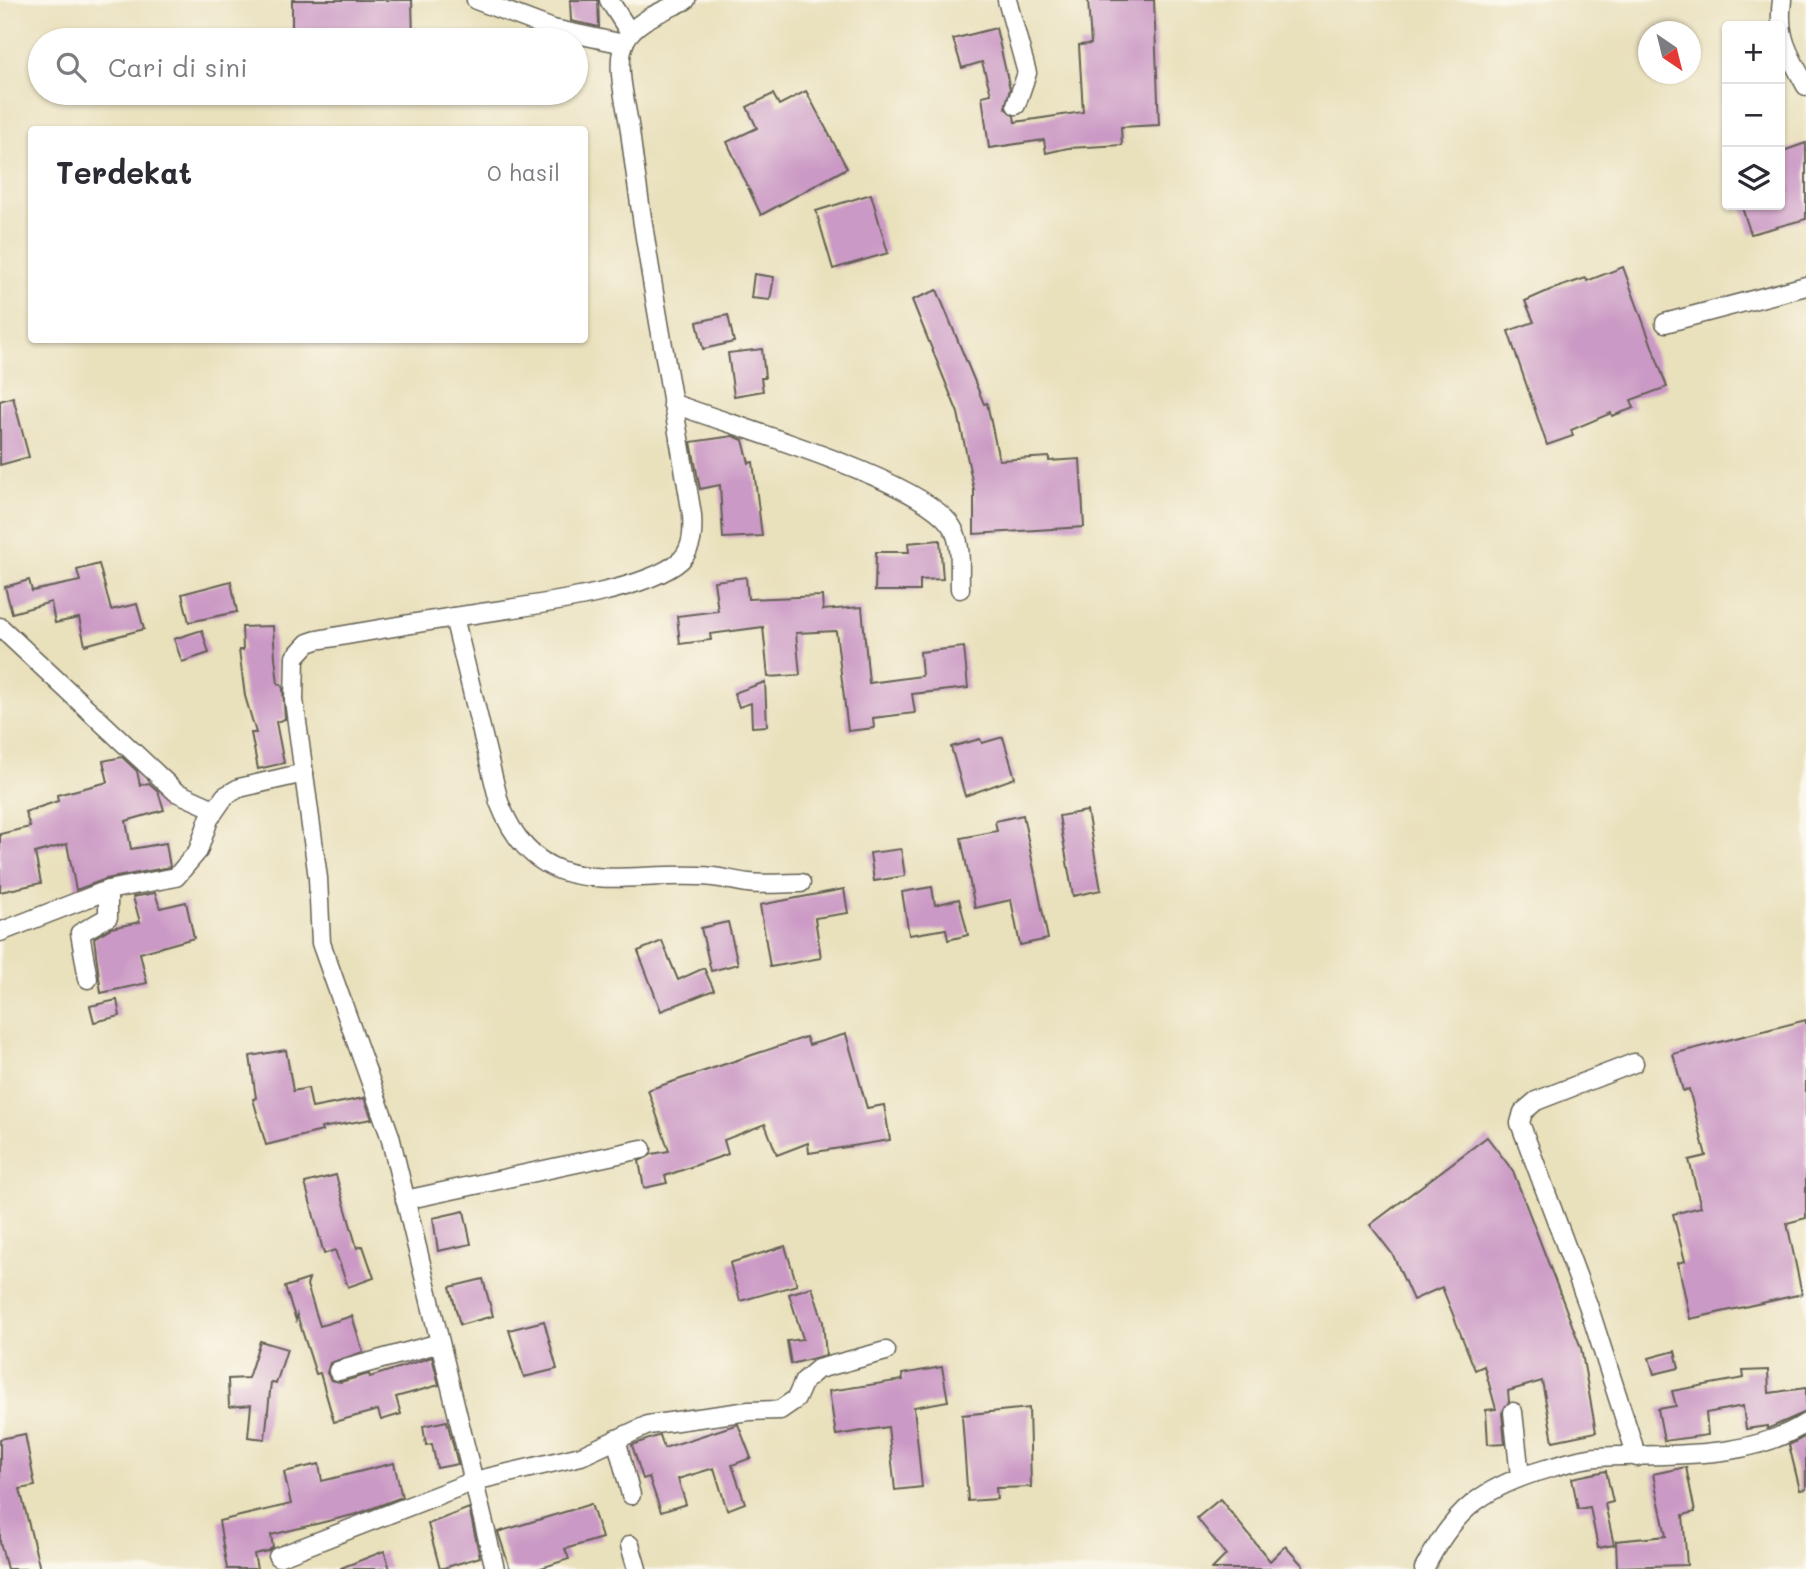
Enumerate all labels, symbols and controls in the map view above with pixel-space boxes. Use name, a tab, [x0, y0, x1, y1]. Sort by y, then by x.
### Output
north arrow	[1638, 21, 1701, 84]
map controls	[1722, 21, 1785, 210]
button: +	[1722, 21, 1785, 84]
search box	[28, 28, 588, 105]
icon: search	[52, 48, 90, 86]
text: Cari di sini	[108, 50, 248, 84]
button: −	[1722, 84, 1785, 147]
button: layers	[1722, 147, 1785, 210]
text: Terdekat	[56, 152, 192, 192]
text: 0 hasil	[487, 157, 560, 187]

